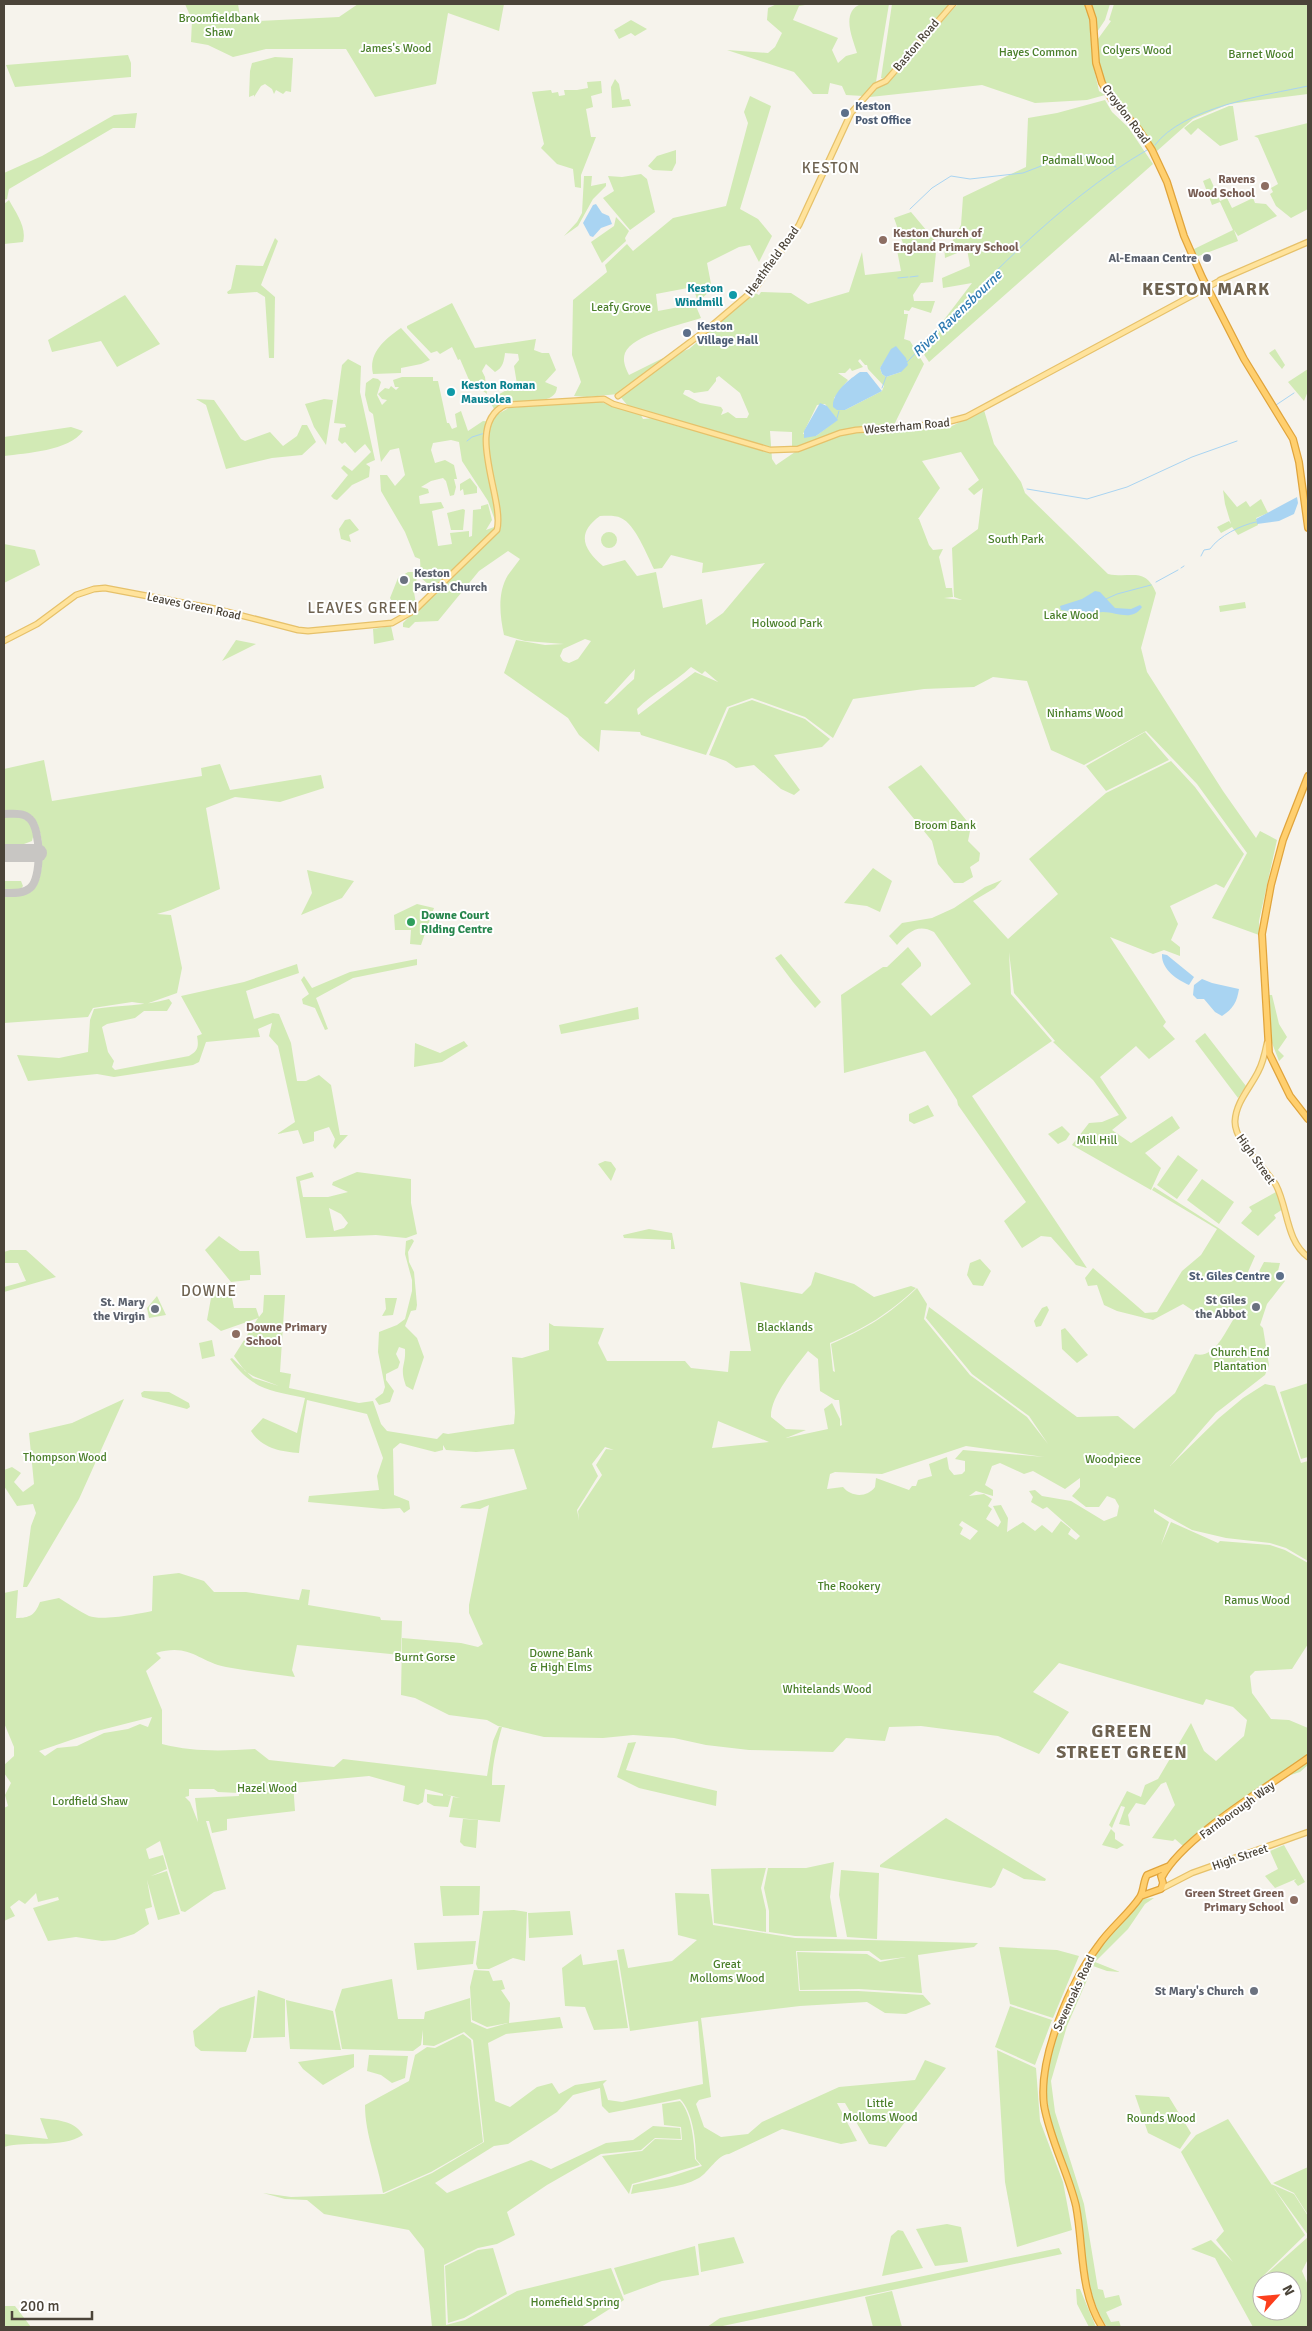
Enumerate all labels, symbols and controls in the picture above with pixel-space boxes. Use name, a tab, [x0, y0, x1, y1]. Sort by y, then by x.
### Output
park label: Broomfieldbank Shaw	[178, 11, 260, 40]
street label: Baston Road	[890, 16, 943, 75]
park label: James's Wood	[361, 41, 431, 56]
park label: Colyers Wood	[1102, 43, 1172, 58]
park label: Hayes Common	[999, 45, 1077, 60]
park label: Barnet Wood	[1228, 47, 1294, 62]
street label: Croydon Road	[1098, 82, 1153, 147]
place label: Keston Post Office	[855, 99, 911, 128]
marker: Keston Post Office	[839, 107, 851, 119]
park label: Padmall Wood	[1042, 153, 1114, 168]
district label: KESTON	[802, 159, 860, 177]
place label: Ravens Wood School	[1188, 172, 1256, 201]
marker: Ravens Wood School	[1259, 180, 1271, 192]
street label: Heathfield Road	[742, 224, 803, 299]
place label: Keston Church of England Primary School	[893, 226, 1019, 255]
marker: Keston Church of England Primary School	[877, 234, 889, 246]
place label: Al-Emaan Centre	[1108, 251, 1197, 266]
marker: Al-Emaan Centre	[1201, 252, 1213, 264]
water label: River Ravensbourne	[909, 266, 1006, 360]
district label: KESTON MARK	[1142, 278, 1270, 300]
place label: Keston Windmill	[675, 281, 723, 310]
marker: Keston Windmill	[727, 289, 739, 301]
park label: Leafy Grove	[591, 300, 651, 315]
place label: Keston Village Hall	[697, 319, 758, 348]
marker: Keston Village Hall	[681, 327, 693, 339]
place label: Keston Roman Mausolea	[461, 378, 536, 407]
marker: Keston Roman Mausolea	[445, 386, 457, 398]
street label: Westerham Road	[864, 415, 951, 438]
park label: South Park	[988, 532, 1044, 547]
place label: Keston Parish Church	[414, 566, 488, 595]
marker: Keston Parish Church	[398, 574, 410, 586]
street label: Leaves Green Road	[145, 589, 242, 624]
district label: LEAVES GREEN	[307, 599, 419, 617]
park label: Lake Wood	[1043, 608, 1099, 623]
park label: Holwood Park	[752, 616, 822, 631]
park label: Ninhams Wood	[1047, 706, 1123, 721]
park label: Broom Bank	[914, 818, 976, 833]
place label: Downe Court RIding Centre	[421, 908, 493, 937]
marker: Downe Court RIding Centre	[405, 916, 417, 928]
street label: High Street	[1233, 1131, 1278, 1187]
park label: Mill Hill	[1077, 1133, 1118, 1148]
place label: St. Giles Centre	[1189, 1269, 1270, 1284]
marker: St. Giles Centre	[1274, 1270, 1286, 1282]
district label: DOWNE	[181, 1282, 237, 1300]
place label: St Giles the Abbot	[1194, 1293, 1247, 1322]
place label: St. Mary the Virgin	[92, 1295, 145, 1324]
marker: St Giles the Abbot	[1250, 1301, 1262, 1313]
marker: St. Mary the Virgin	[149, 1303, 161, 1315]
place label: Downe Primary School	[246, 1320, 327, 1349]
park label: Blacklands	[757, 1320, 813, 1335]
marker: Downe Primary School	[230, 1328, 242, 1340]
park label: Church End Plantation	[1210, 1345, 1270, 1374]
park label: Thompson Wood	[23, 1450, 107, 1465]
park label: Woodpiece	[1085, 1452, 1141, 1467]
park label: The Rookery	[818, 1579, 881, 1594]
park label: Ramus Wood	[1224, 1593, 1290, 1608]
park label: Downe Bank & High Elms	[529, 1646, 593, 1675]
park label: Burnt Gorse	[394, 1650, 456, 1665]
park label: Whitelands Wood	[782, 1682, 872, 1697]
district label: GREEN STREET GREEN	[1056, 1720, 1188, 1763]
street label: Farnborough Way	[1197, 1778, 1278, 1843]
park label: Hazel Wood	[237, 1781, 297, 1796]
park label: Lordfield Shaw	[52, 1794, 128, 1809]
street label: High Street	[1210, 1841, 1270, 1874]
place label: Green Street Green Primary School	[1185, 1886, 1284, 1915]
marker: Green Street Green Primary School	[1288, 1894, 1300, 1906]
street label: Sevenoaks Road	[1050, 1953, 1099, 2034]
park label: Great Molloms Wood	[690, 1957, 765, 1986]
place label: St Mary's Church	[1155, 1984, 1244, 1999]
marker: St Mary's Church	[1248, 1985, 1260, 1997]
park label: Little Molloms Wood	[843, 2096, 918, 2125]
park label: Rounds Wood	[1126, 2111, 1196, 2126]
north arrow	[1252, 2271, 1302, 2321]
text: N	[1278, 2282, 1298, 2299]
scale bar	[12, 2288, 92, 2320]
park label: Homefield Spring	[530, 2295, 620, 2310]
text: 200 m	[20, 2297, 60, 2315]

